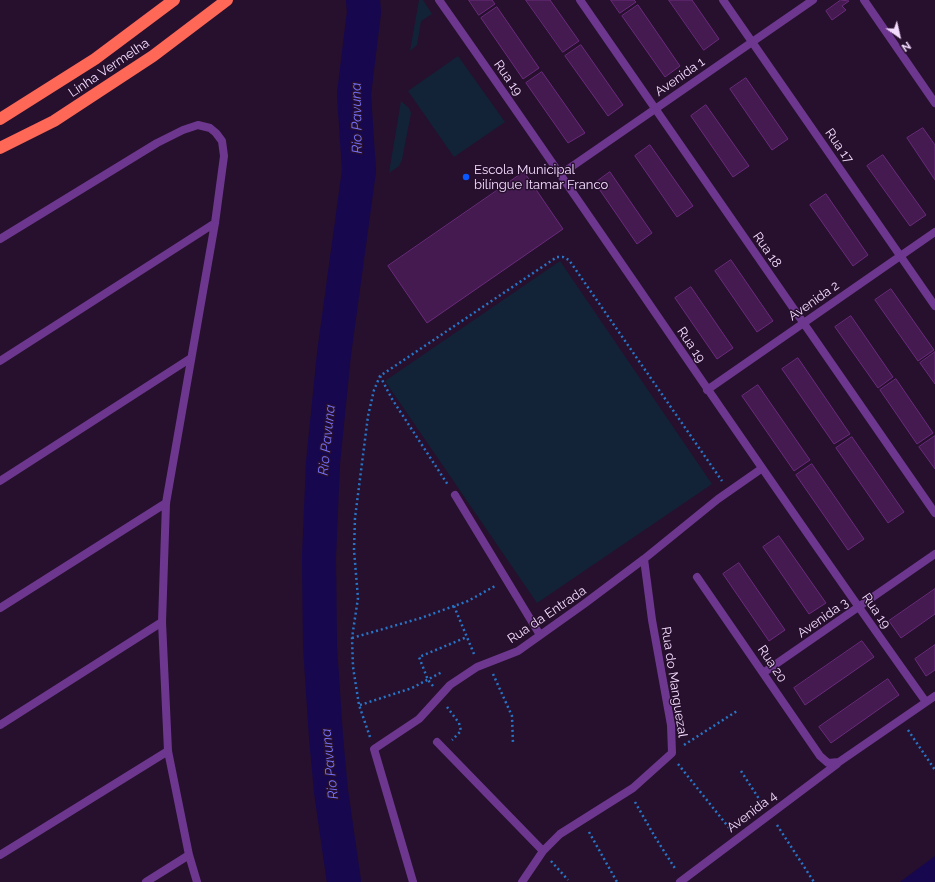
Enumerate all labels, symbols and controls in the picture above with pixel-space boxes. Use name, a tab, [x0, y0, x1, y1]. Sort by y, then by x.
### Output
north arrow	[879, 16, 919, 56]
street label: Linha Vermelha	[66, 35, 152, 101]
text: N	[899, 39, 913, 54]
street label: Avenida 1	[652, 54, 708, 100]
street label: Rua 19	[490, 57, 526, 99]
water label: Rio Pavuna	[348, 82, 366, 154]
street label: Rua 17	[821, 126, 857, 166]
place label: Escola Municipal bilíngue Itamar Franco	[474, 162, 608, 193]
marker: Escola Municipal bilíngue Itamar Franco	[461, 172, 471, 182]
street label: Rua 18	[749, 229, 785, 271]
street label: Avenida 2	[786, 278, 842, 324]
street label: Rua 19	[673, 324, 709, 366]
water label: Rio Pavuna	[315, 404, 339, 476]
street label: Rua da Entrada	[505, 583, 589, 647]
street label: Rua 19	[858, 590, 894, 632]
street label: Avenida 3	[795, 595, 851, 641]
street label: Rua do Manguezal	[658, 625, 690, 739]
street label: Rua 20	[754, 643, 790, 685]
water label: Rio Pavuna	[318, 728, 342, 800]
street label: Avenida 4	[724, 788, 780, 836]

